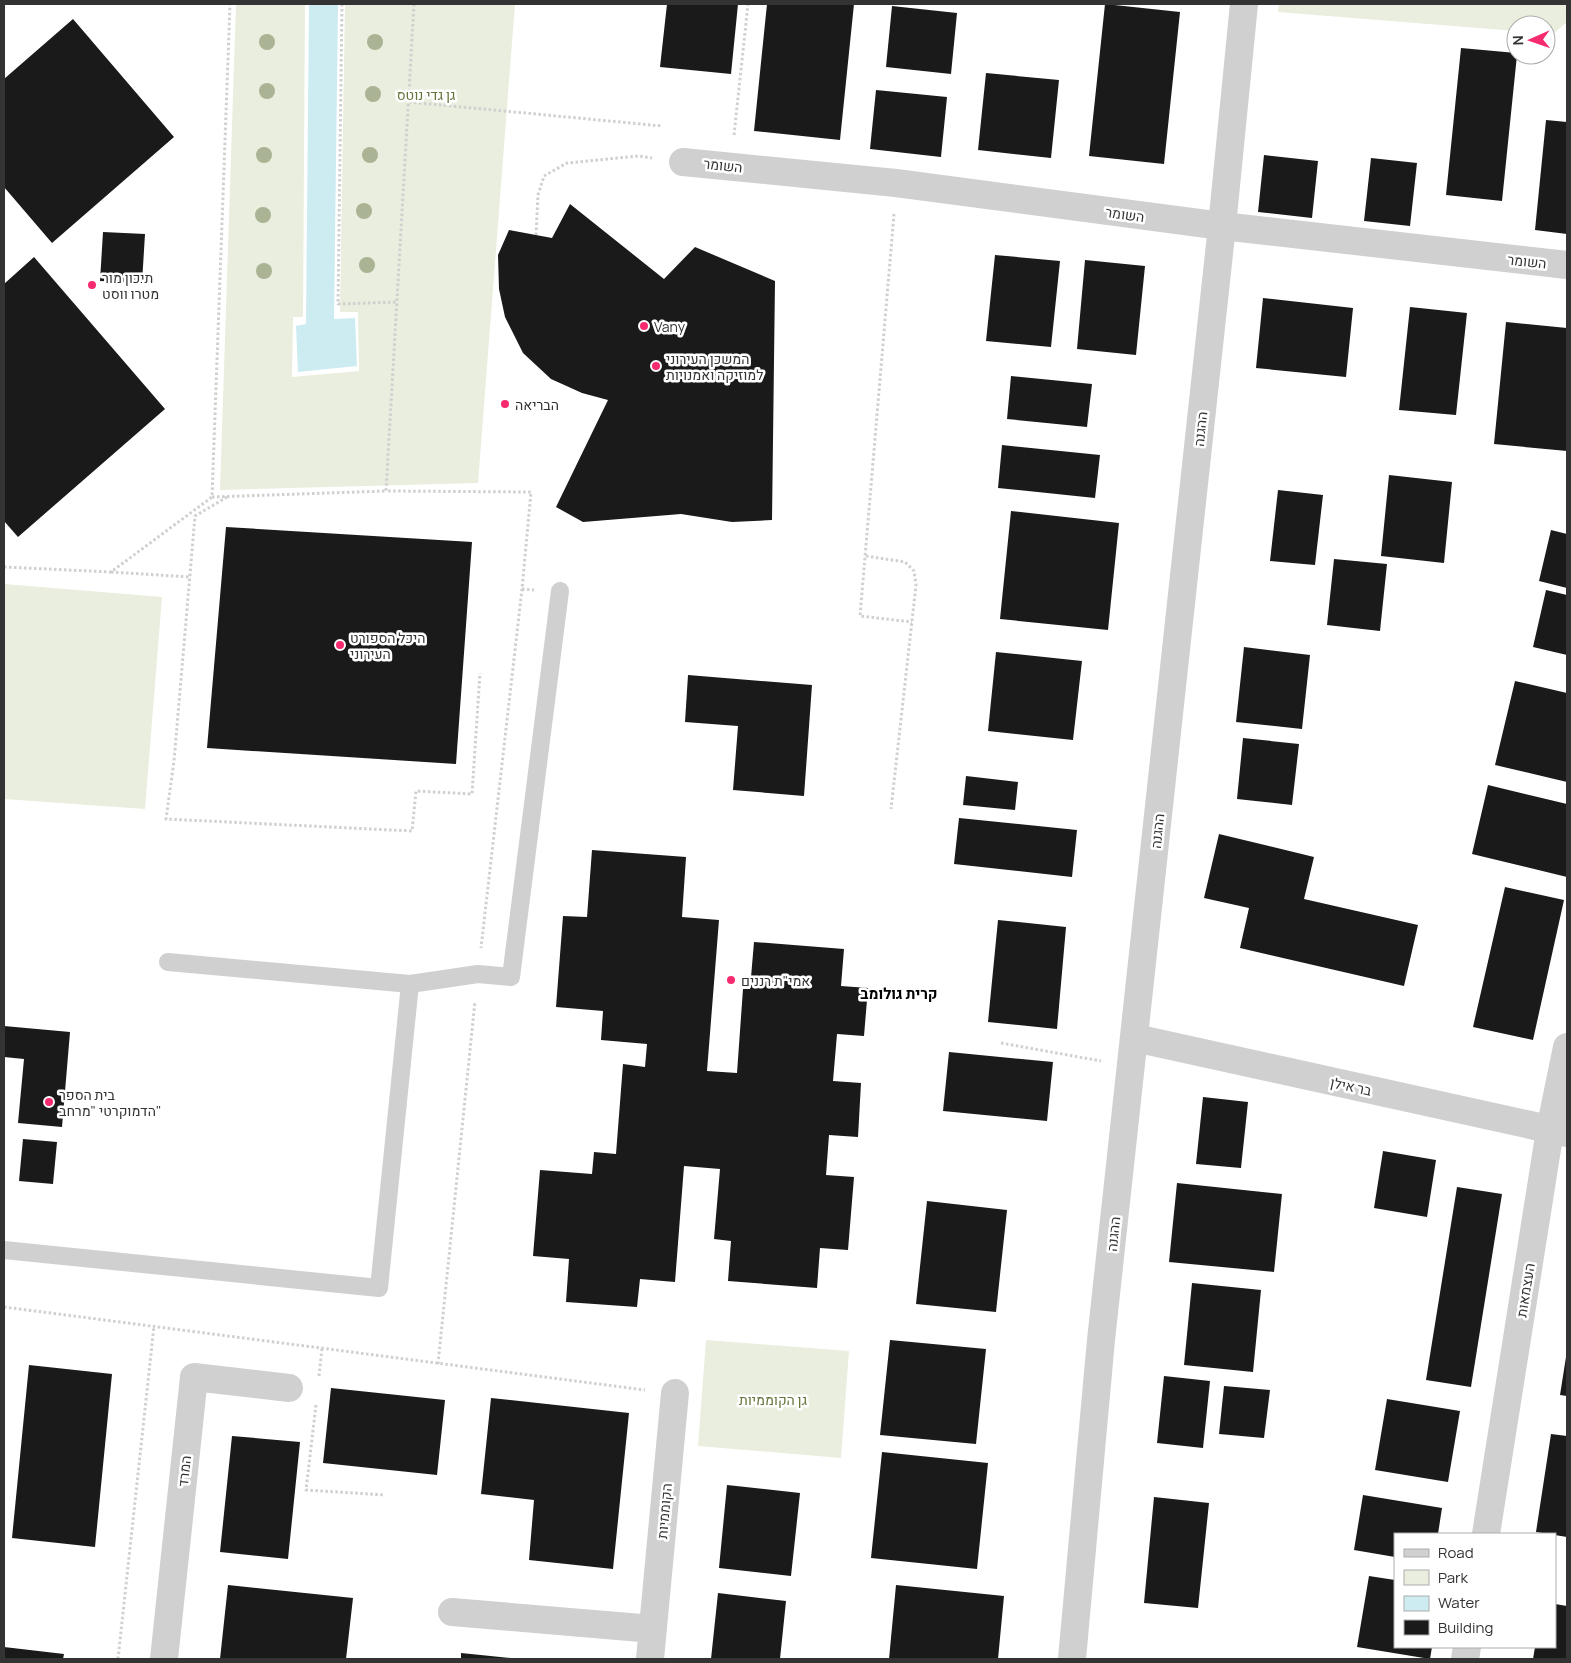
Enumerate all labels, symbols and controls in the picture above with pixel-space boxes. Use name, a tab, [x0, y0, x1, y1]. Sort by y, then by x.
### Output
north arrow	[1506, 15, 1556, 65]
text: N	[1508, 35, 1527, 46]
park label: גן גדי נוטס	[397, 85, 455, 104]
street label: השומר	[702, 154, 744, 176]
street label: השומר	[1104, 202, 1146, 226]
street label: השומר	[1506, 250, 1548, 272]
place label: תיכון מור מטרו ווסט	[102, 268, 159, 303]
marker: תיכון מור מטרו ווסט	[86, 279, 98, 291]
place label: Vany	[654, 317, 686, 336]
marker: Vany	[638, 320, 650, 332]
place label: המשכן העירוני למוזיקה ואמנויות	[666, 349, 763, 384]
marker: המשכן העירוני למוזיקה ואמנויות	[650, 360, 662, 372]
place label: הבריאה	[515, 395, 559, 414]
marker: הבריאה	[499, 398, 511, 410]
street label: ההגנה	[1189, 411, 1211, 447]
place label: היכל הספורט העירוני	[350, 628, 426, 663]
marker: היכל הספורט העירוני	[334, 639, 346, 651]
street label: ההגנה	[1146, 813, 1168, 849]
place label: אמי"ת רננים	[741, 971, 810, 990]
marker: אמי"ת רננים	[725, 974, 737, 986]
district label: קרית גולומב	[860, 983, 938, 1004]
street label: בר אילן	[1329, 1072, 1374, 1100]
place label: בית הספר הדמוקרטי "מרחב"	[59, 1085, 161, 1120]
marker: בית הספר הדמוקרטי "מרחב"	[43, 1096, 55, 1108]
street label: ההגנה	[1102, 1216, 1124, 1252]
street label: העצמאות	[1511, 1261, 1539, 1319]
park label: גן הקוממיות	[739, 1390, 807, 1409]
street label: המרד	[173, 1454, 195, 1488]
street label: הקוממיות	[652, 1482, 676, 1540]
legend	[1394, 1533, 1556, 1648]
text: Road	[1438, 1542, 1474, 1563]
text: Park	[1438, 1567, 1468, 1588]
text: Water	[1438, 1592, 1480, 1613]
text: Building	[1438, 1617, 1493, 1638]

